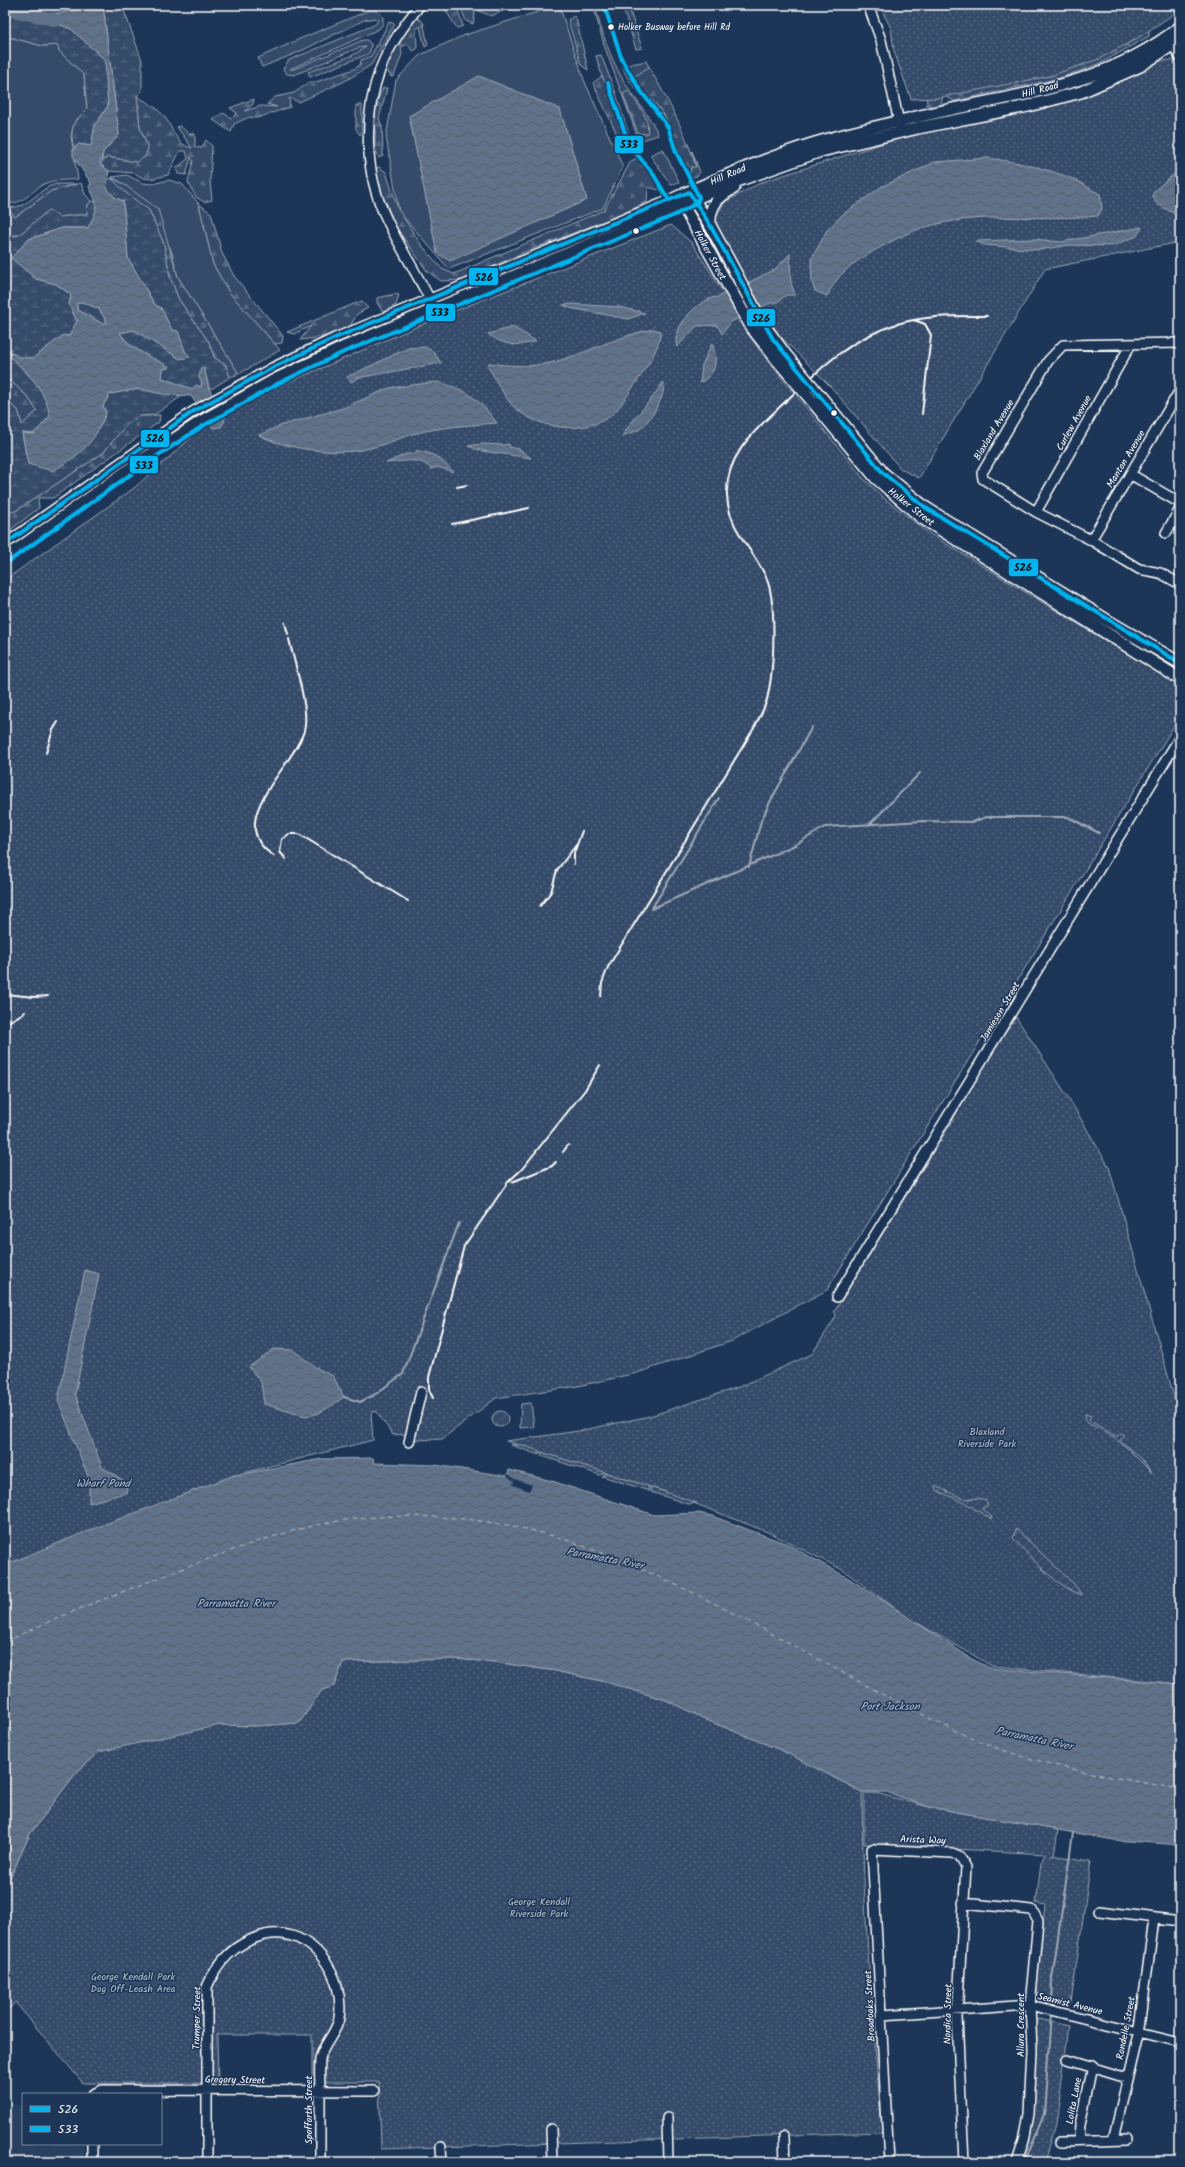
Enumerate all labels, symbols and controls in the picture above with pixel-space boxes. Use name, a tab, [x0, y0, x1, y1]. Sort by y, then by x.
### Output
place label: Holker Busway before Hill Rd	[618, 20, 730, 35]
marker: Holker Busway before Hill Rd	[606, 22, 616, 32]
street label: Hill Road	[1020, 77, 1061, 103]
line badge: 533	[614, 135, 644, 154]
text: 533	[619, 136, 638, 154]
street label: Hill Road	[707, 160, 750, 190]
unlabelled marker	[631, 226, 641, 236]
street label: Holker Street	[690, 227, 731, 283]
line badge: 526	[468, 267, 499, 286]
text: 526	[474, 269, 493, 287]
line badge: 533	[425, 303, 456, 322]
text: 533	[430, 304, 449, 322]
line badge: 526	[746, 308, 776, 327]
text: 526	[751, 310, 770, 328]
street label: Curlew Avenue	[1052, 392, 1096, 454]
street label: Blaxland Avenue	[969, 396, 1019, 464]
unlabelled marker	[829, 408, 839, 418]
street label: Manton Avenue	[1102, 427, 1150, 491]
line badge: 526	[140, 429, 170, 448]
text: 526	[145, 430, 164, 448]
line badge: 533	[129, 455, 159, 474]
text: 533	[134, 457, 153, 475]
street label: Holker Street	[884, 484, 938, 530]
line badge: 526	[1008, 558, 1039, 577]
text: 526	[1013, 559, 1032, 577]
street label: Jamieson Street	[976, 979, 1024, 1045]
park label: Blaxland Riverside Park	[958, 1424, 1017, 1452]
water label: Wharf Pond	[76, 1475, 133, 1493]
water label: Parramatta River	[565, 1543, 647, 1576]
water label: Parramatta River	[197, 1595, 277, 1613]
water label: Port Jackson	[860, 1698, 921, 1716]
water label: Parramatta River	[994, 1722, 1076, 1756]
street label: Arista Way	[900, 1831, 946, 1849]
park label: George Kendall Riverside Park	[508, 1894, 571, 1922]
park label: George Kendall Park Dog Off-Leash Area	[91, 1969, 176, 1997]
street label: Broadoaks Street	[860, 1970, 880, 2042]
street label: Nordica Street	[939, 1983, 957, 2044]
street label: Trumper Street	[188, 1986, 206, 2050]
street label: Seamist Avenue	[1036, 1988, 1105, 2020]
street label: Allura Crescent	[1013, 1993, 1029, 2057]
street label: Rondelle Street	[1112, 1995, 1140, 2061]
street label: Gregory Street	[205, 2071, 266, 2089]
street label: Spofforth Street	[301, 2076, 317, 2144]
street label: Lolita Lane	[1062, 2076, 1086, 2126]
legend	[22, 2093, 162, 2145]
text: 526	[58, 2100, 78, 2119]
text: 533	[58, 2120, 78, 2139]

